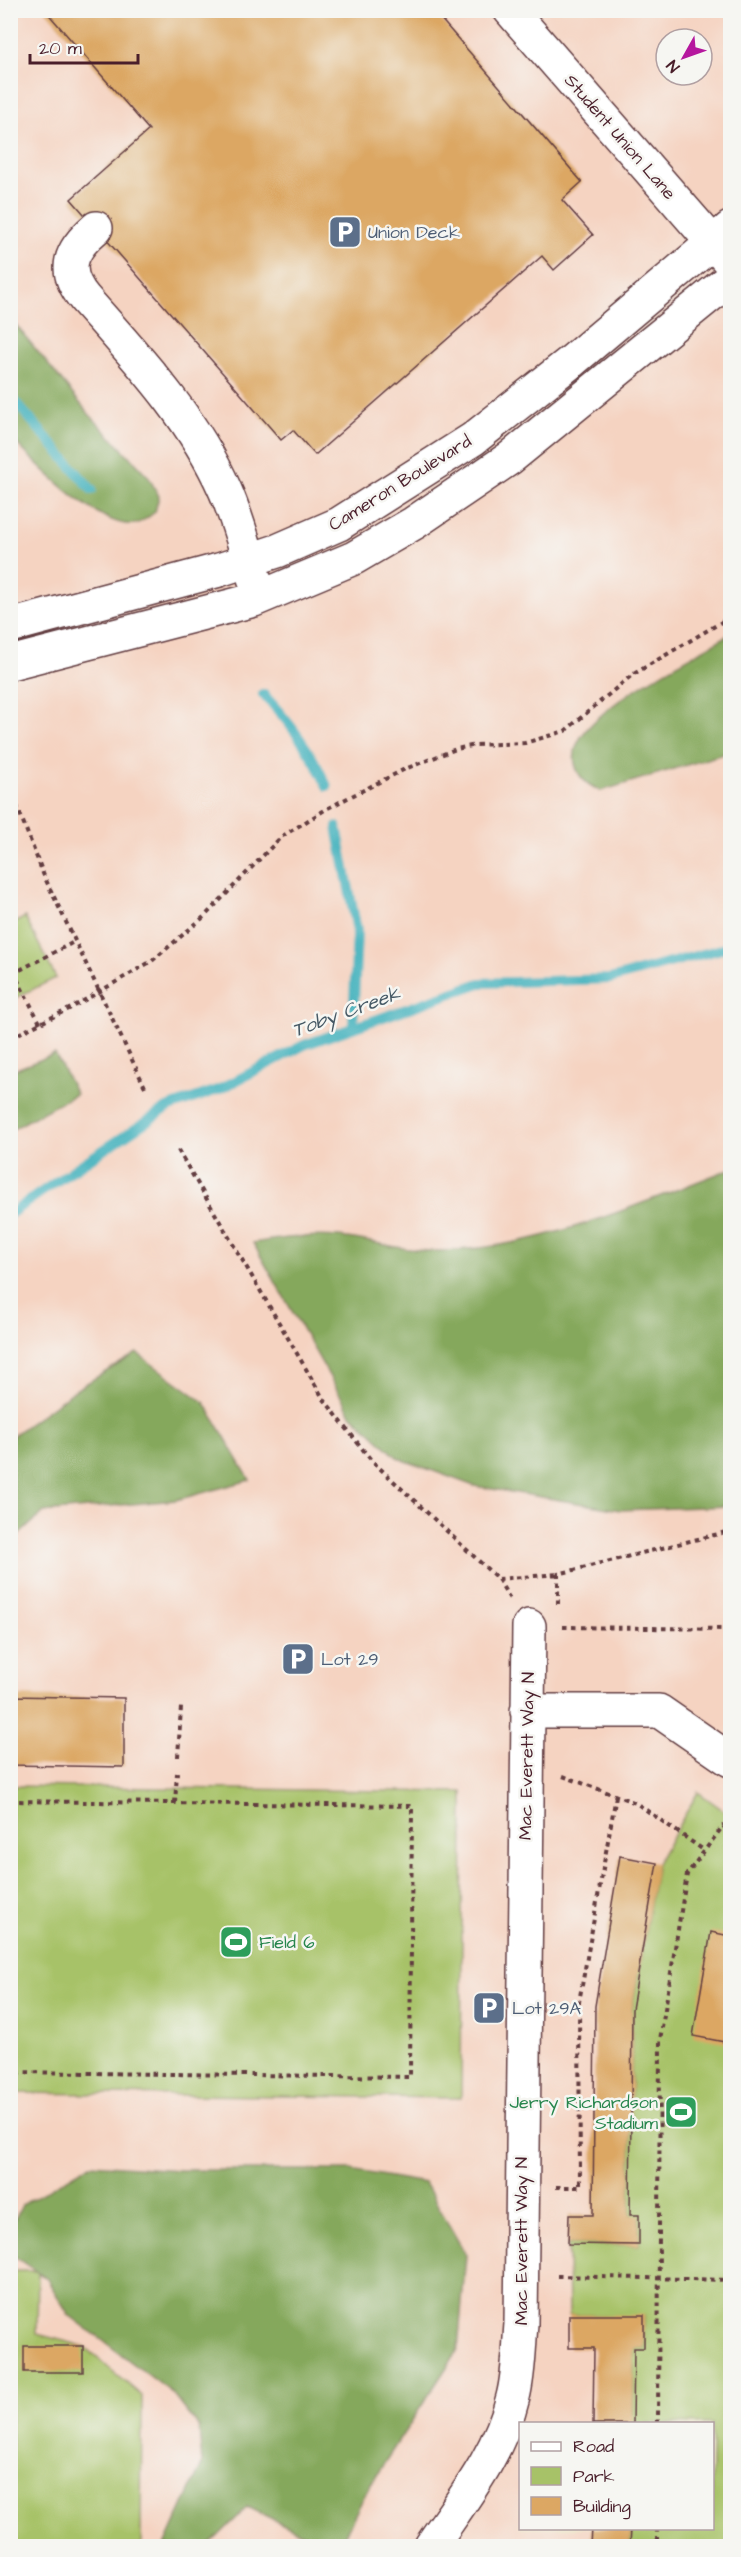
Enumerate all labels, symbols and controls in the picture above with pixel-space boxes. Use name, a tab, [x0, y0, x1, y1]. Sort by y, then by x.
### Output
scale bar	[30, 27, 138, 65]
north arrow	[654, 27, 714, 87]
text: 20 m	[39, 36, 82, 61]
text: N	[662, 55, 685, 77]
street label: Student Union Lane	[558, 69, 682, 205]
parking icon: Union Deck	[327, 214, 363, 250]
place label: Union Deck	[368, 220, 460, 245]
street label: Cameron Boulevard	[324, 429, 476, 537]
water label: Toby Creek	[288, 979, 405, 1045]
parking icon: Lot 29	[280, 1641, 316, 1677]
place label: Lot 29	[321, 1647, 379, 1672]
street label: Mac Everett Way N	[513, 1672, 542, 1840]
sports icon: Field 6	[218, 1924, 254, 1960]
place label: Field 6	[259, 1930, 314, 1955]
parking icon: Lot 29A	[471, 1990, 507, 2026]
place label: Lot 29A	[512, 1996, 582, 2021]
place label: Jerry Richardson Stadium	[509, 2090, 658, 2136]
sports icon: Jerry Richardson Stadium	[663, 2094, 699, 2130]
street label: Mac Everett Way N	[509, 2157, 535, 2325]
legend	[519, 2422, 714, 2530]
text: Road	[573, 2434, 614, 2459]
text: Park	[573, 2464, 615, 2489]
text: Building	[573, 2494, 631, 2520]

